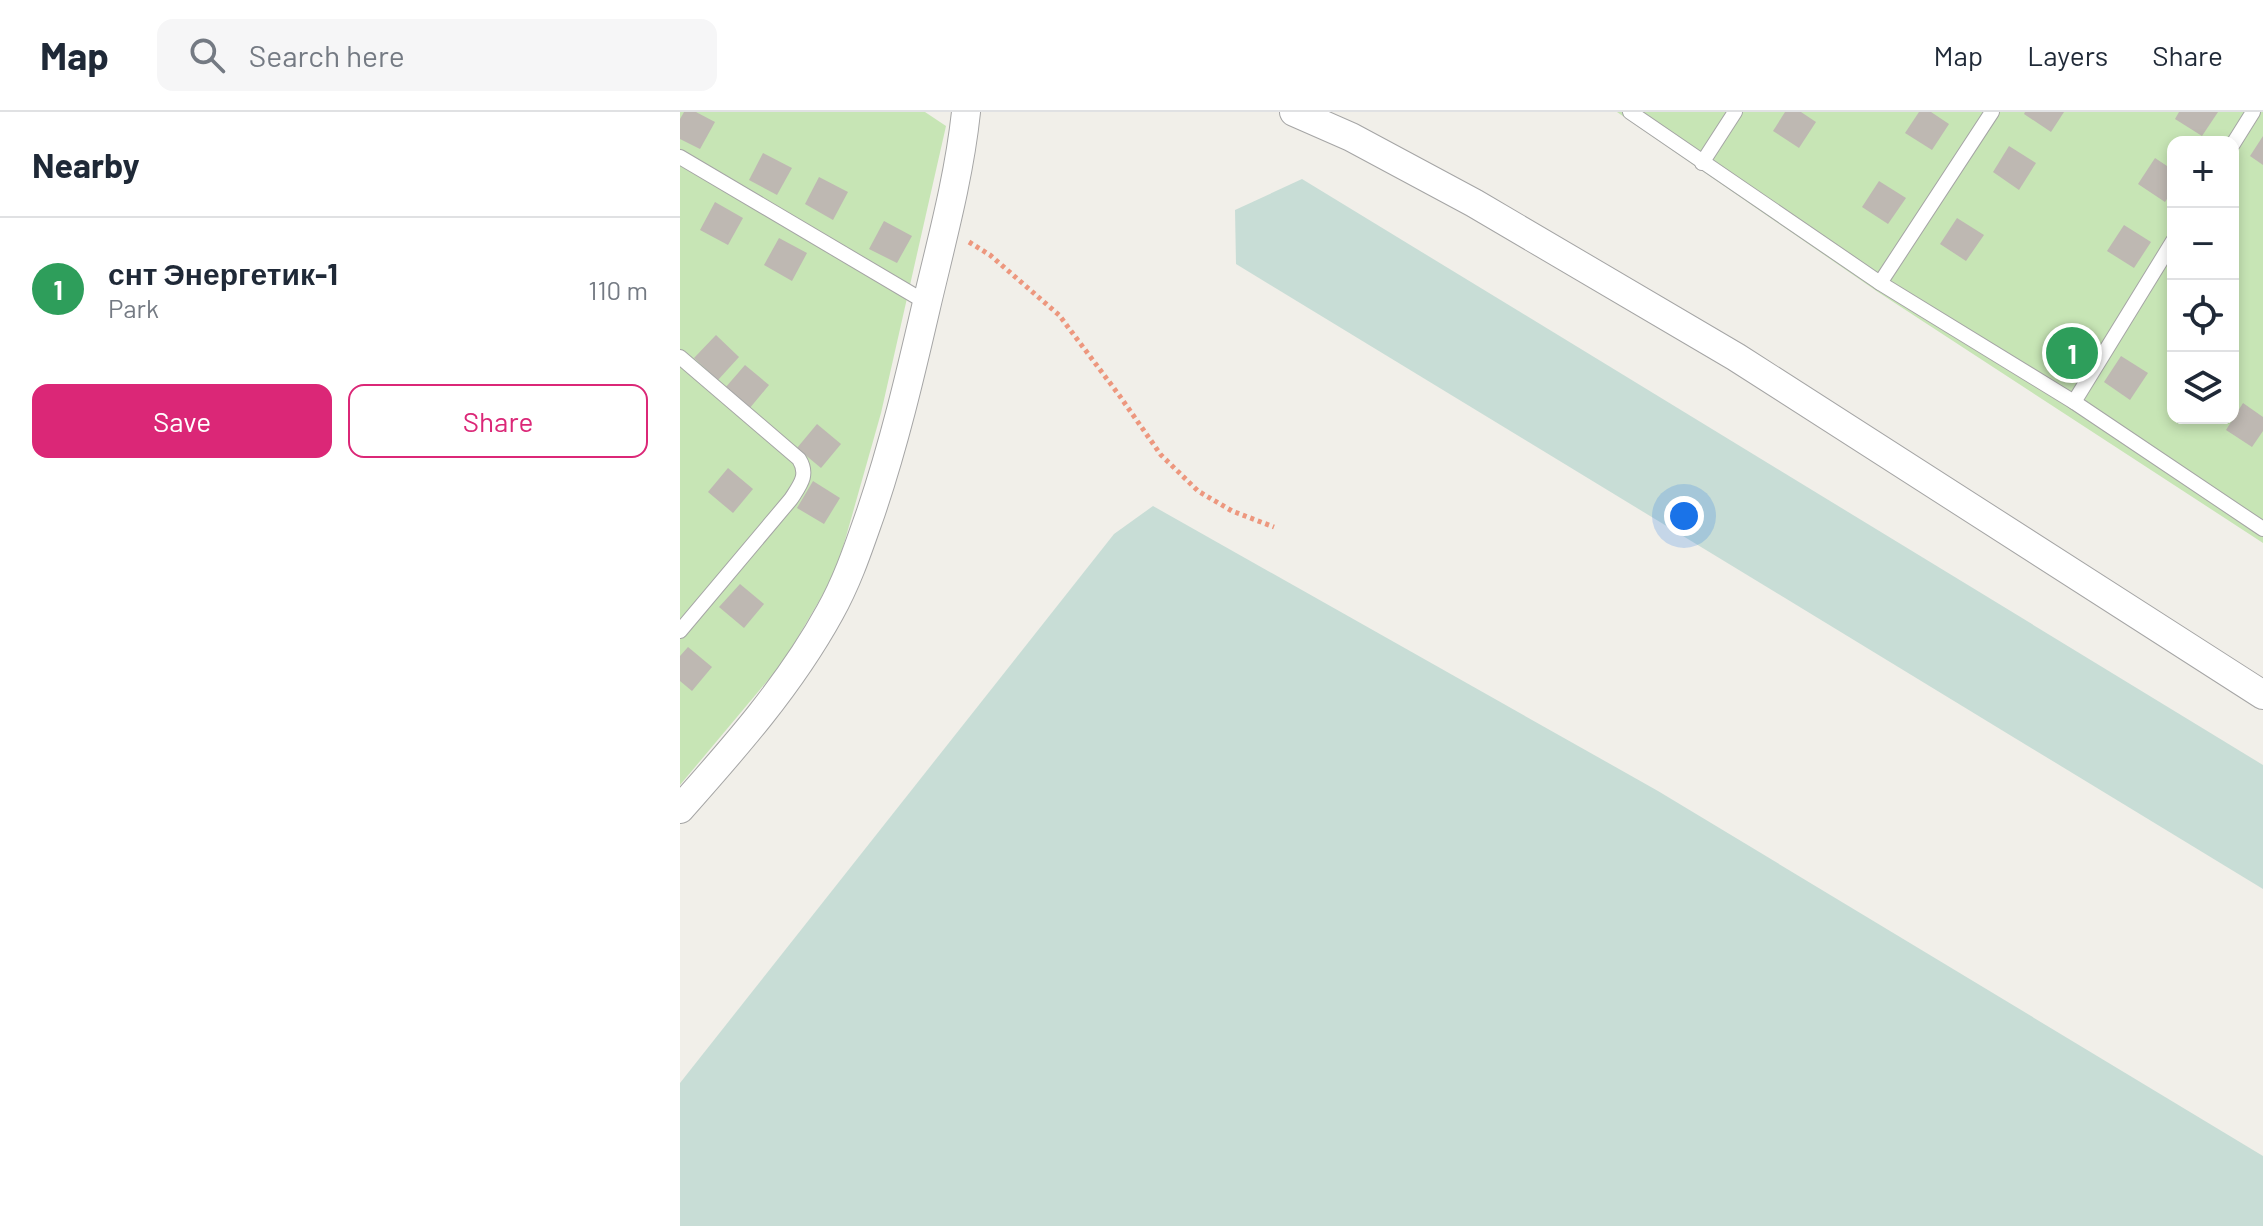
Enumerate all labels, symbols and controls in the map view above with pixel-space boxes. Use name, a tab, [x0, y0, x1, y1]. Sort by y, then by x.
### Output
search box	[157, 19, 717, 91]
text: Map	[40, 32, 109, 78]
icon: search	[185, 33, 229, 77]
text: Search here	[249, 37, 405, 73]
text: Map	[1933, 38, 1983, 72]
text: Layers	[2027, 38, 2108, 72]
text: Share	[2152, 38, 2223, 72]
map controls	[2167, 136, 2239, 424]
button: +	[2167, 136, 2239, 208]
text: Nearby	[32, 144, 140, 185]
button: −	[2167, 208, 2239, 280]
text: снт Энергетик-1	[108, 255, 338, 291]
text: 1	[53, 274, 63, 305]
text: 110 m	[588, 274, 648, 305]
button: locate	[2167, 280, 2239, 352]
text: Park	[108, 292, 159, 323]
pin: 1	[2046, 323, 2098, 383]
button: layers	[2167, 352, 2239, 424]
button: Save	[32, 384, 332, 458]
button: Share	[348, 384, 648, 458]
your location	[1664, 496, 1704, 536]

